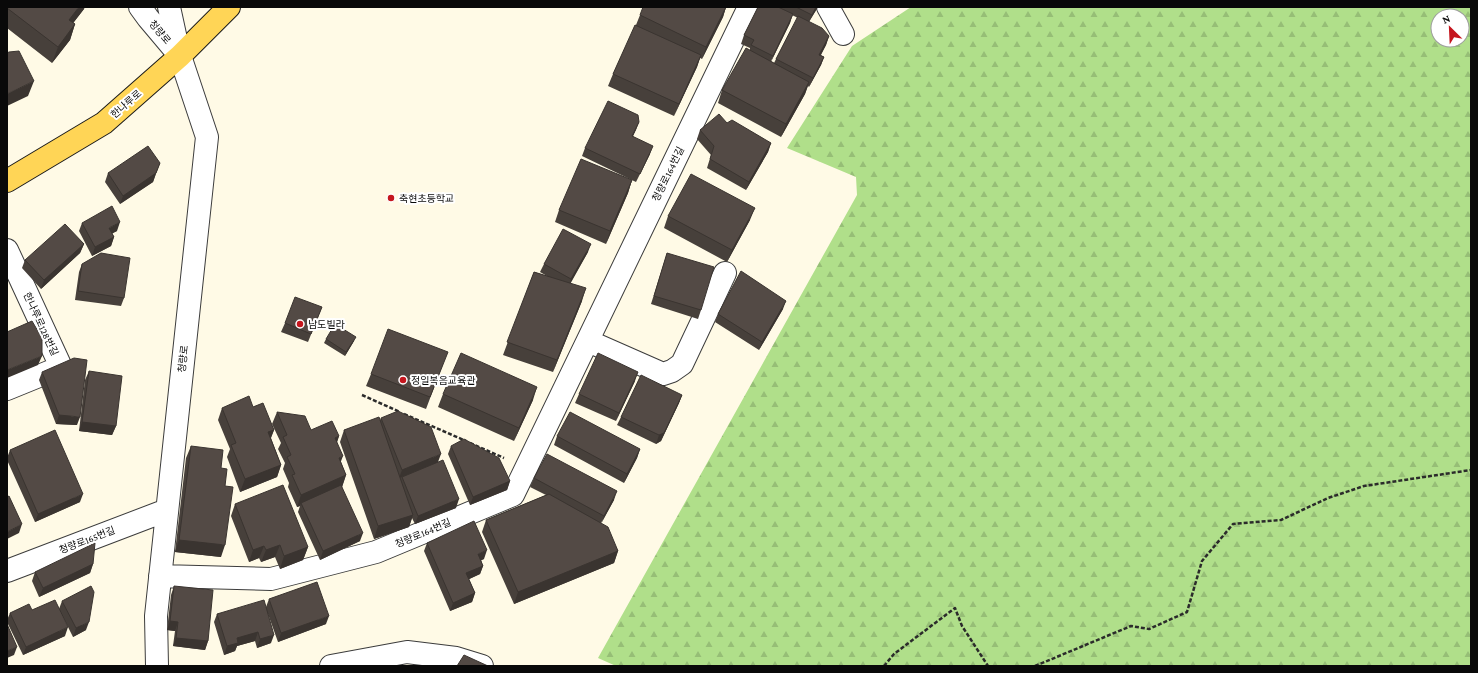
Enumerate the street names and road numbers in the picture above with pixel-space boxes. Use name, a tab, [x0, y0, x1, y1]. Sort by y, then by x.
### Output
street label: 청량로	[147, 18, 173, 46]
street label: 한나루로	[109, 88, 143, 120]
street label: 청량로164번길	[650, 145, 686, 203]
street label: 한나루로128번길	[22, 291, 60, 357]
street label: 청량로	[176, 345, 190, 373]
street label: 청량로164번길	[393, 516, 453, 550]
street label: 청량로165번길	[58, 524, 116, 556]

